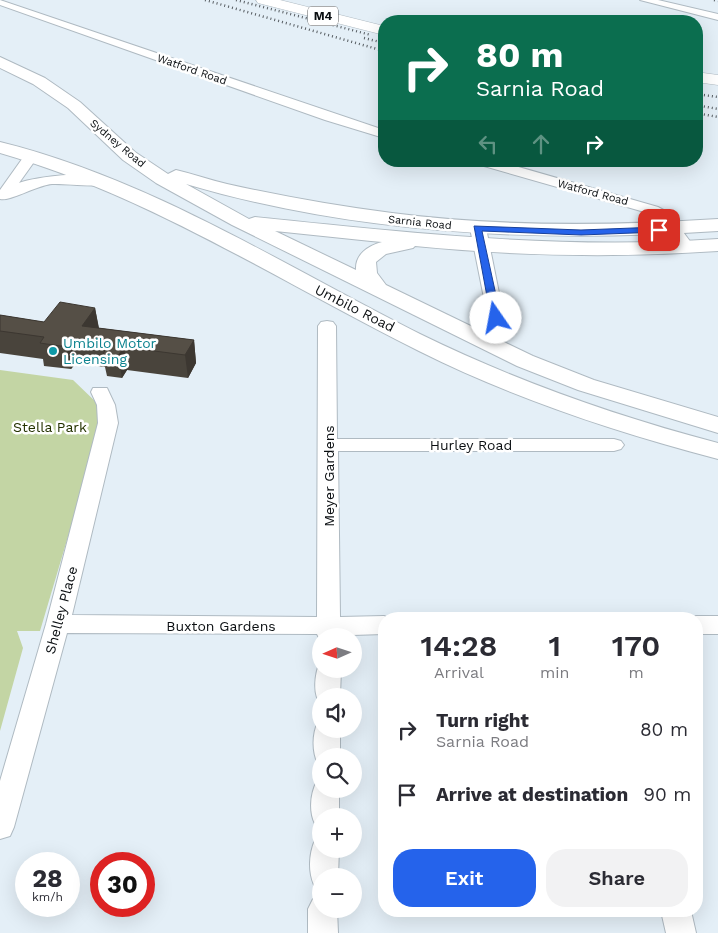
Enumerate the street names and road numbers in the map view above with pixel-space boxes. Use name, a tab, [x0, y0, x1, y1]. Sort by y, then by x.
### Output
road number: M4	[308, 7, 338, 26]
street label: Watford Road	[155, 51, 229, 88]
street label: Sydney Road	[87, 116, 148, 170]
street label: Watford Road	[556, 177, 630, 208]
street label: Sarnia Road	[387, 213, 452, 232]
street label: Umbilo Road	[312, 281, 398, 335]
street label: Meyer Gardens	[321, 425, 337, 527]
street label: Hurley Road	[430, 437, 512, 453]
street label: Shelley Place	[42, 564, 80, 656]
street label: Buxton Gardens	[166, 618, 276, 634]

